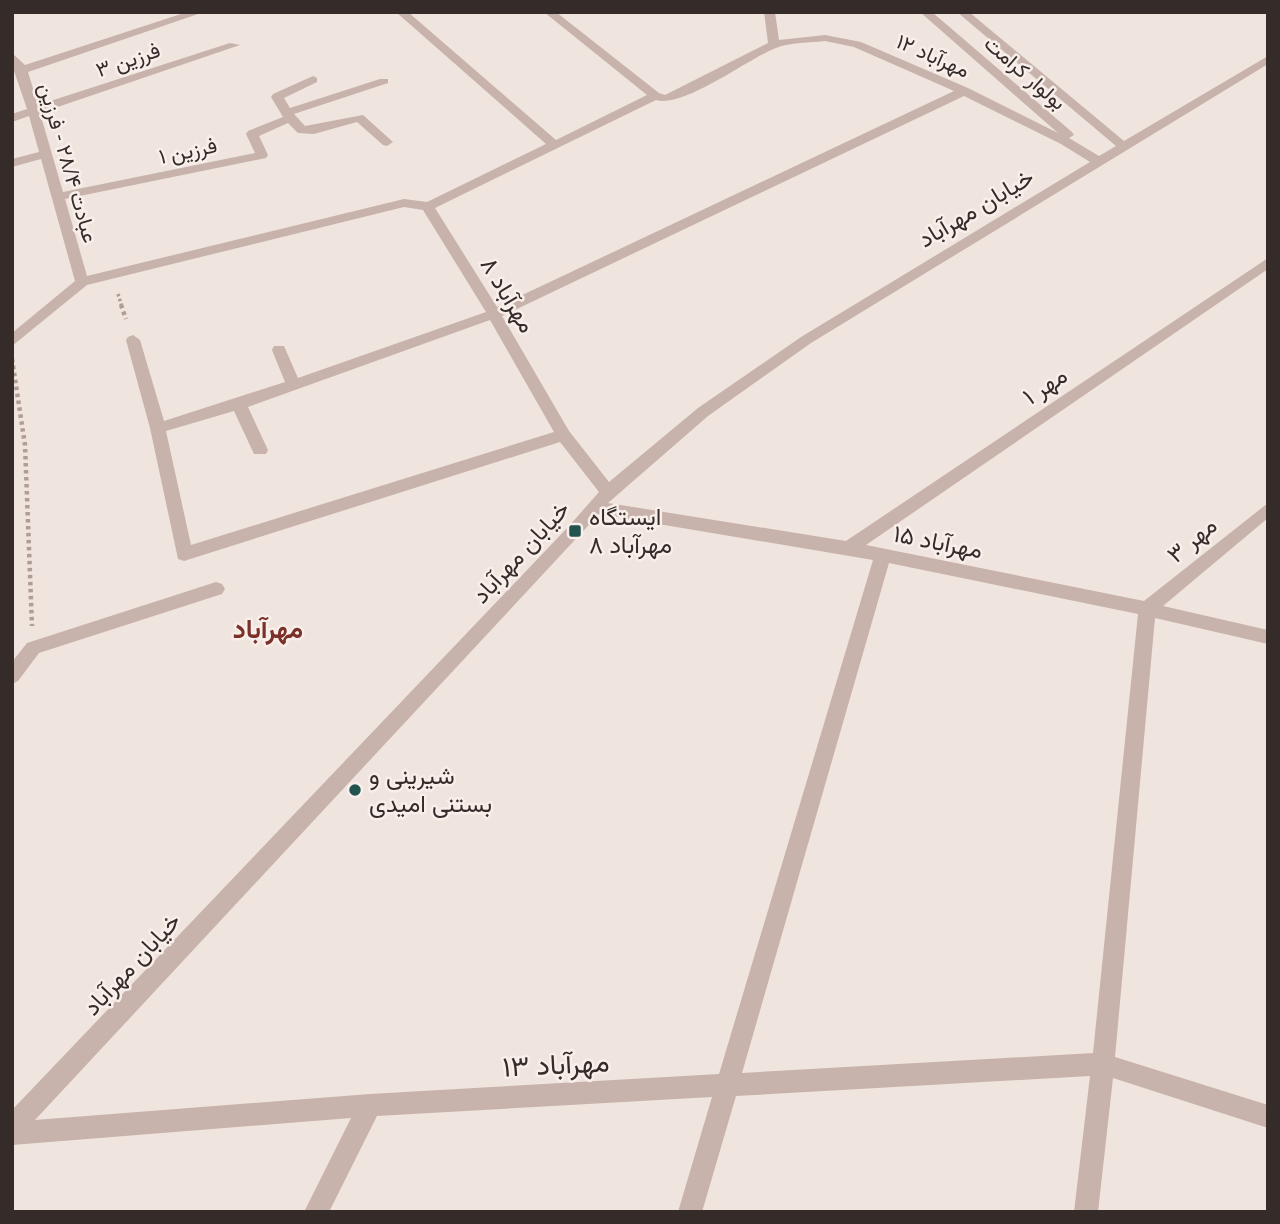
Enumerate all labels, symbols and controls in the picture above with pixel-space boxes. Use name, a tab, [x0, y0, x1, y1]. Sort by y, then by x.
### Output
street label: مهرآباد ۱۲	[892, 27, 974, 84]
street label: بولوار کرامت	[979, 29, 1073, 116]
street label: فرزین ۳	[92, 35, 164, 83]
street label: عبادت ۲۸/۴ - فرزین	[33, 79, 105, 246]
street label: فرزین ۱	[156, 130, 219, 170]
street label: خیابان مهرآباد	[911, 159, 1039, 254]
street label: مهرآباد ۸	[474, 250, 545, 338]
street label: مهر ۱	[1015, 358, 1073, 412]
street label: خیابان مهرآباد	[464, 492, 576, 610]
place label: ایستگاه مهرآباد ۸	[589, 499, 672, 560]
street label: مهر ۳	[1159, 508, 1223, 570]
street label: مهرآباد ۱۵	[891, 516, 986, 565]
marker: ایستگاه مهرآباد ۸	[567, 523, 583, 539]
district label: مهرآباد	[233, 610, 303, 646]
place label: شیرینی و بستنی امیدی	[369, 758, 492, 819]
marker: شیرینی و بستنی امیدی	[347, 782, 363, 798]
street label: خیابان مهرآباد	[75, 904, 187, 1022]
street label: مهرآباد ۱۳	[501, 1041, 610, 1085]

